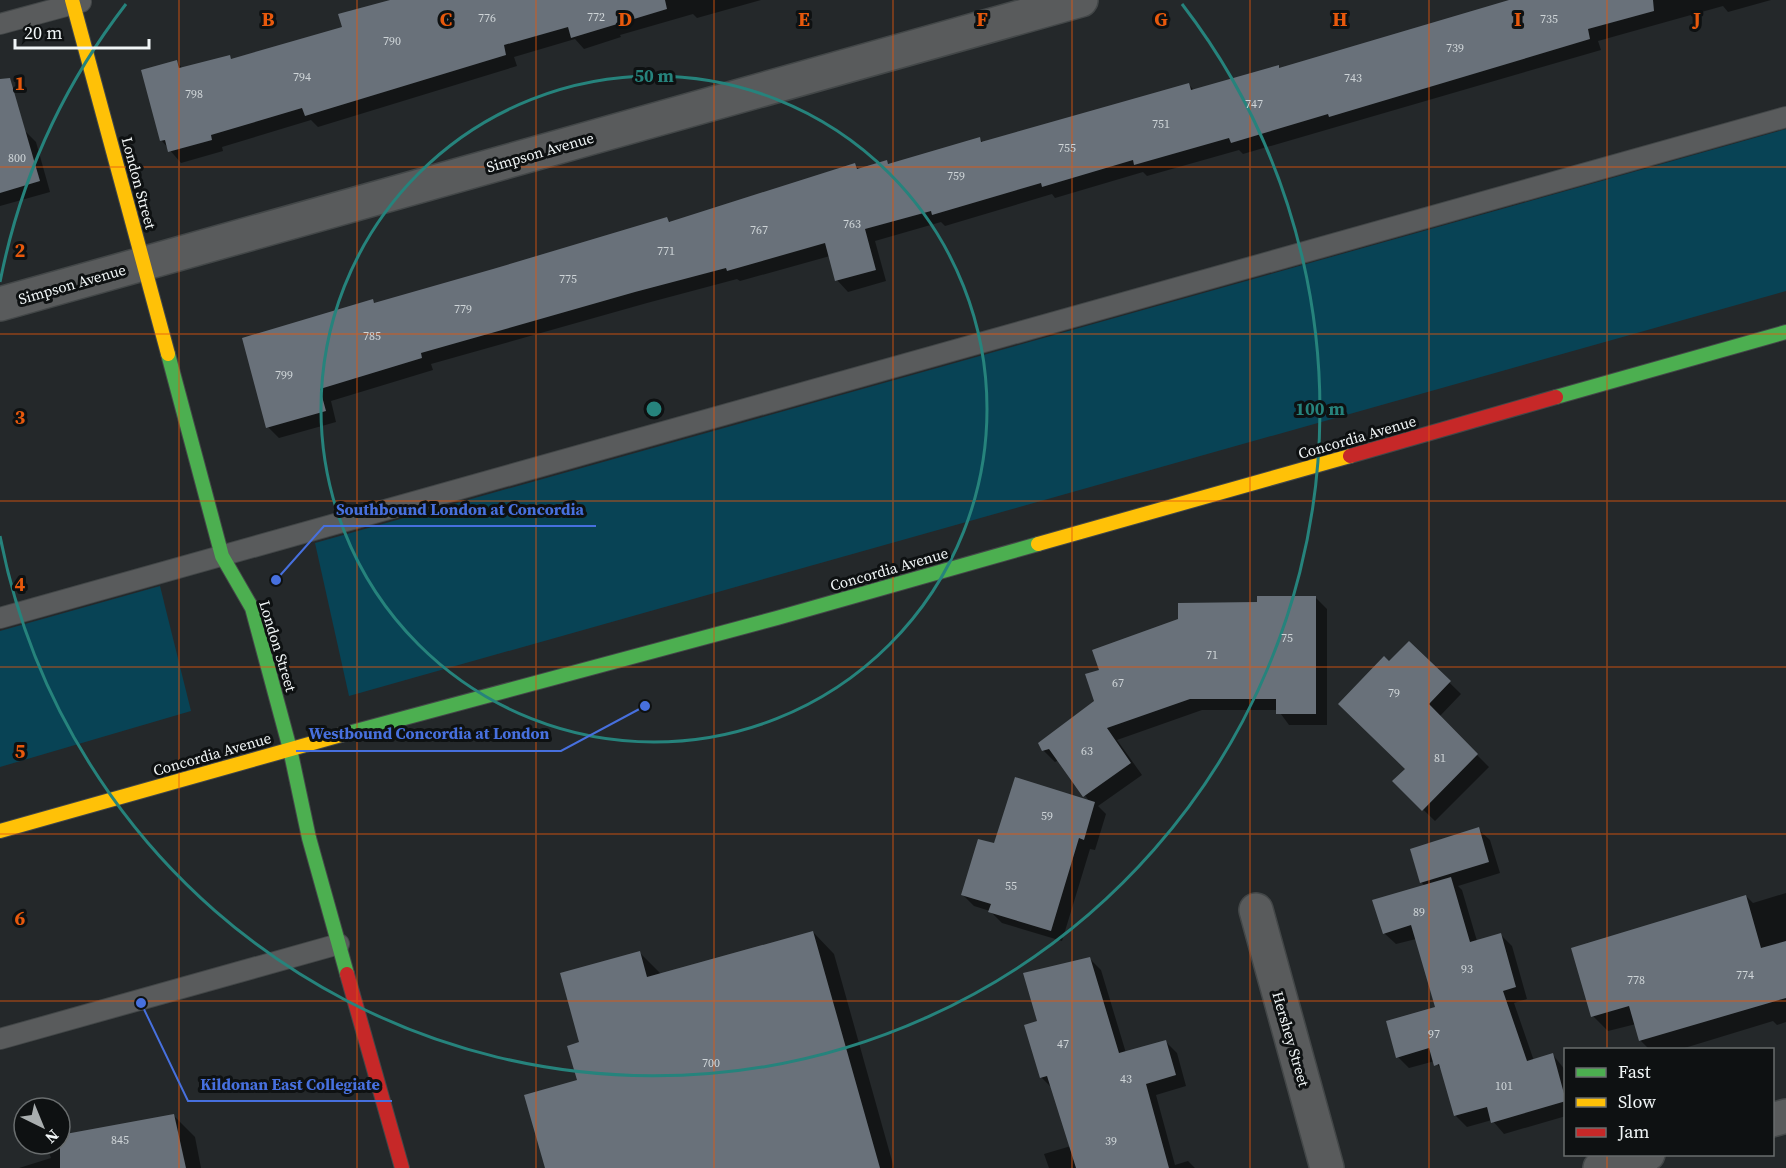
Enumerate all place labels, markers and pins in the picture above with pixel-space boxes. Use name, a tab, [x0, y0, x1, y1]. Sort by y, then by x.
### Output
centre of rings	[644, 399, 664, 419]
callout: Southbound London at Concordia	[324, 492, 596, 526]
callout: Westbound Concordia at London	[296, 717, 561, 751]
callout: Kildonan East Collegiate	[188, 1067, 392, 1101]

